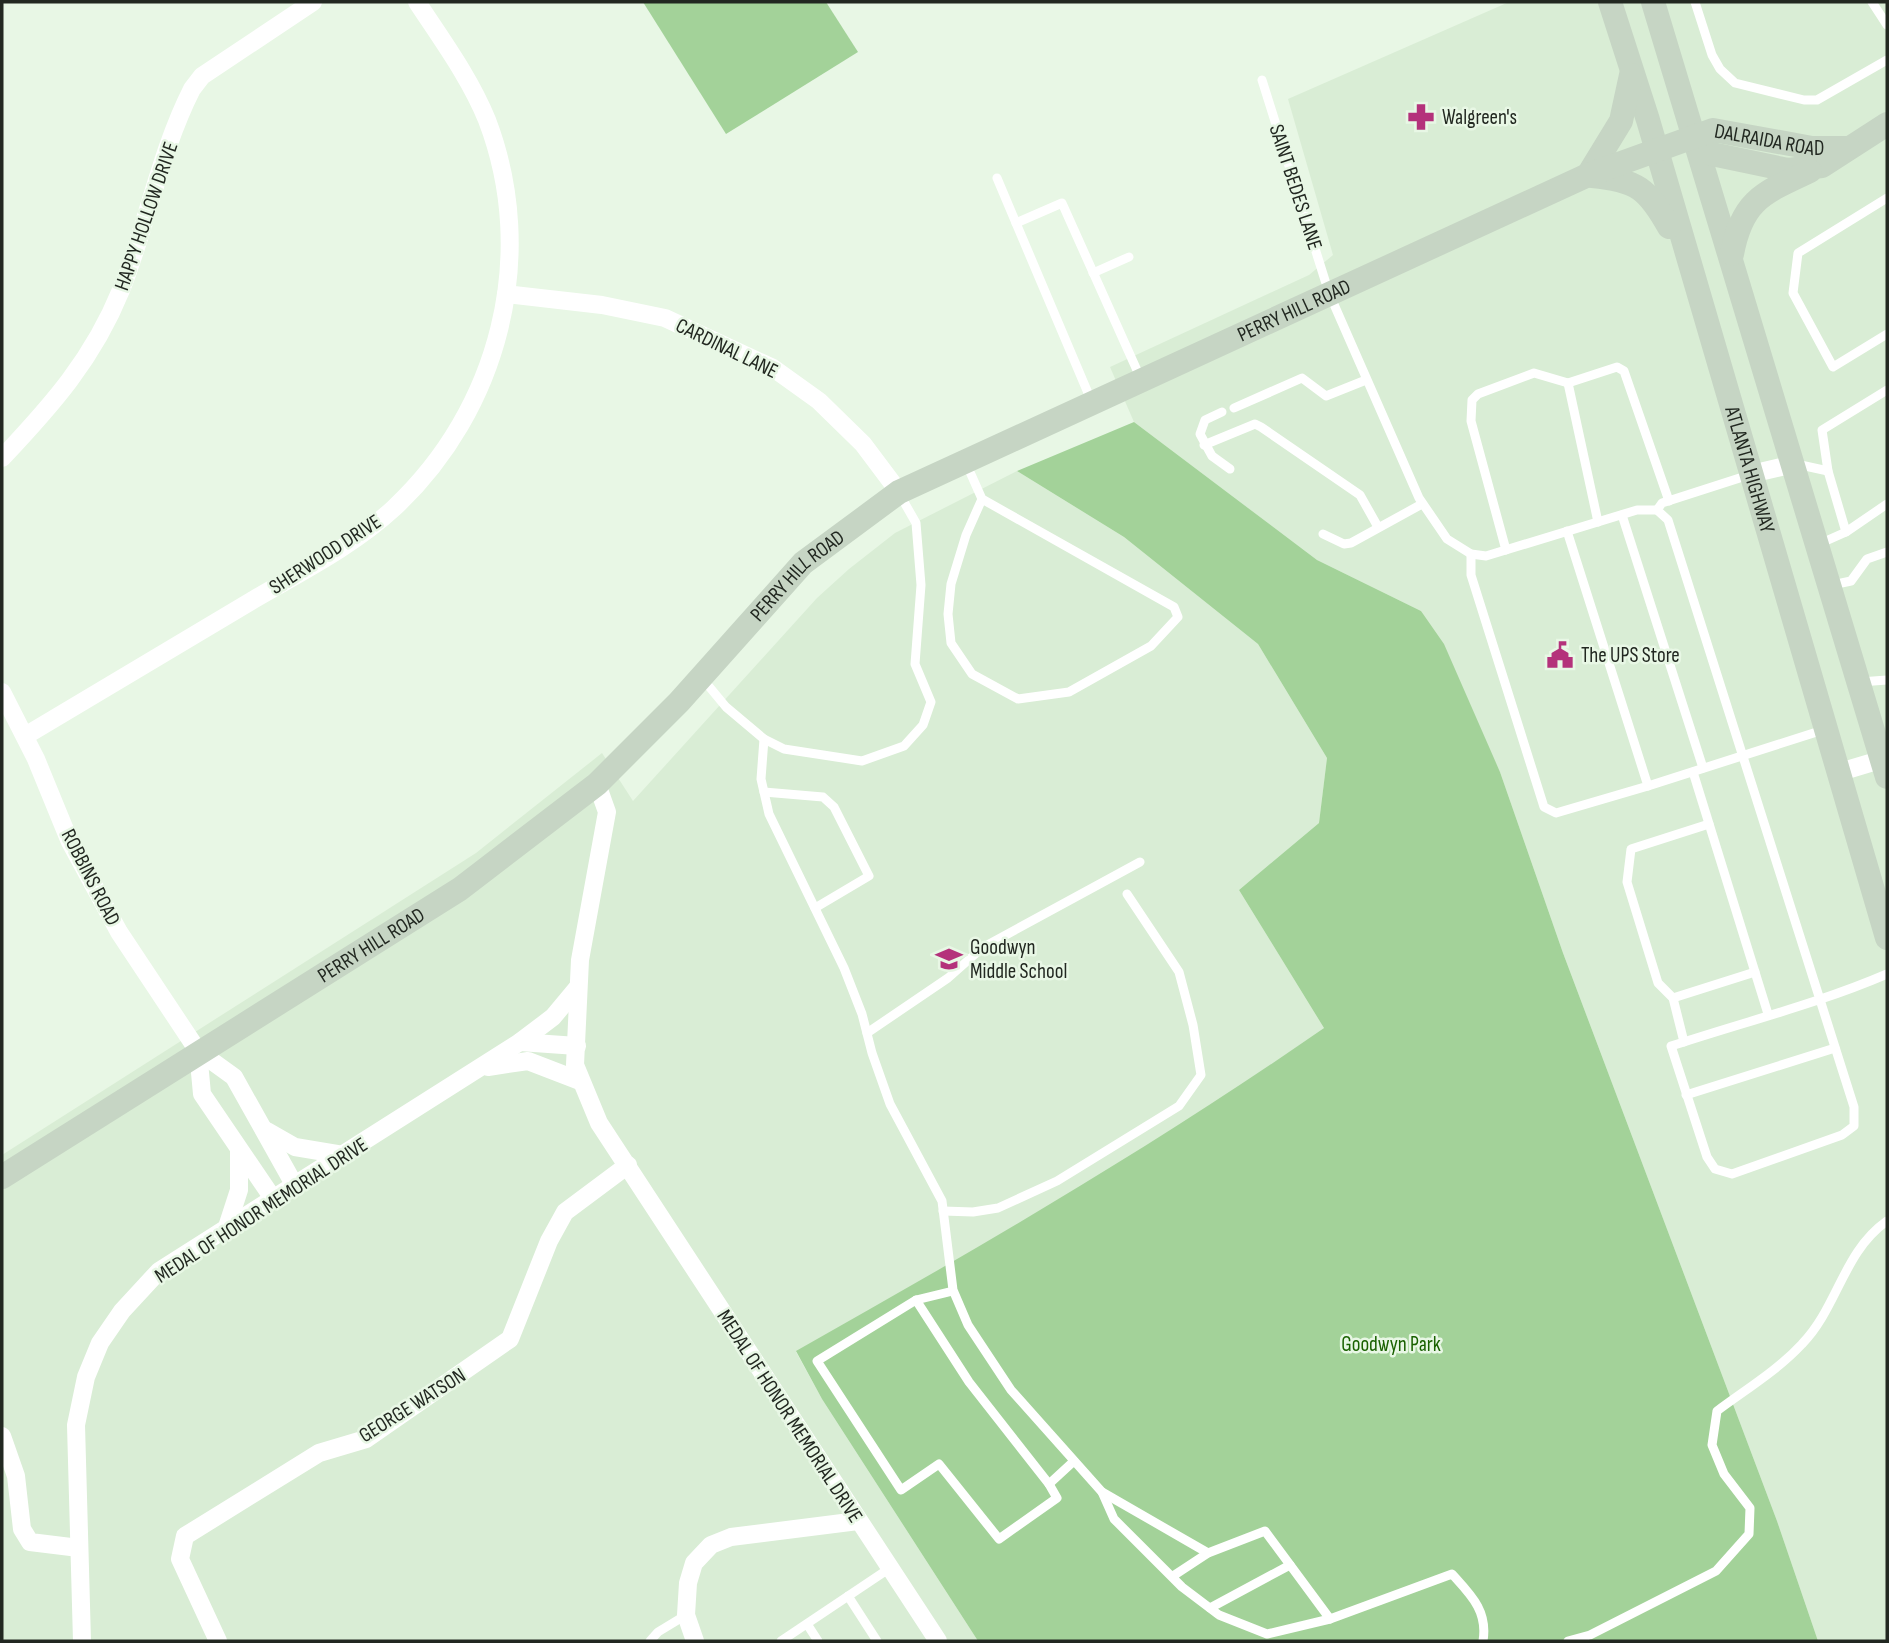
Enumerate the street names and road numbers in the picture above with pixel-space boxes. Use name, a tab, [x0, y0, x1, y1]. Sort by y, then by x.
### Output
street label: DALRAIDA ROAD	[1712, 119, 1824, 161]
street label: SAINT BEDES LANE	[1263, 121, 1328, 253]
street label: HAPPY HOLLOW DRIVE	[109, 139, 184, 294]
street label: PERRY HILL ROAD	[1234, 274, 1355, 348]
street label: CARDINAL LANE	[672, 313, 782, 384]
street label: ATLANTA HIGHWAY	[1719, 402, 1780, 536]
street label: SHERWOOD DRIVE	[265, 509, 386, 600]
street label: PERRY HILL ROAD	[745, 525, 849, 627]
street label: ROBBINS ROAD	[56, 825, 126, 930]
street label: PERRY HILL ROAD	[313, 902, 430, 988]
street label: MEDAL OF HONOR MEMORIAL DRIVE	[150, 1132, 372, 1289]
street label: MEDAL OF HONOR MEMORIAL DRIVE	[711, 1305, 868, 1527]
street label: GEORGE WATSON	[354, 1363, 470, 1448]

